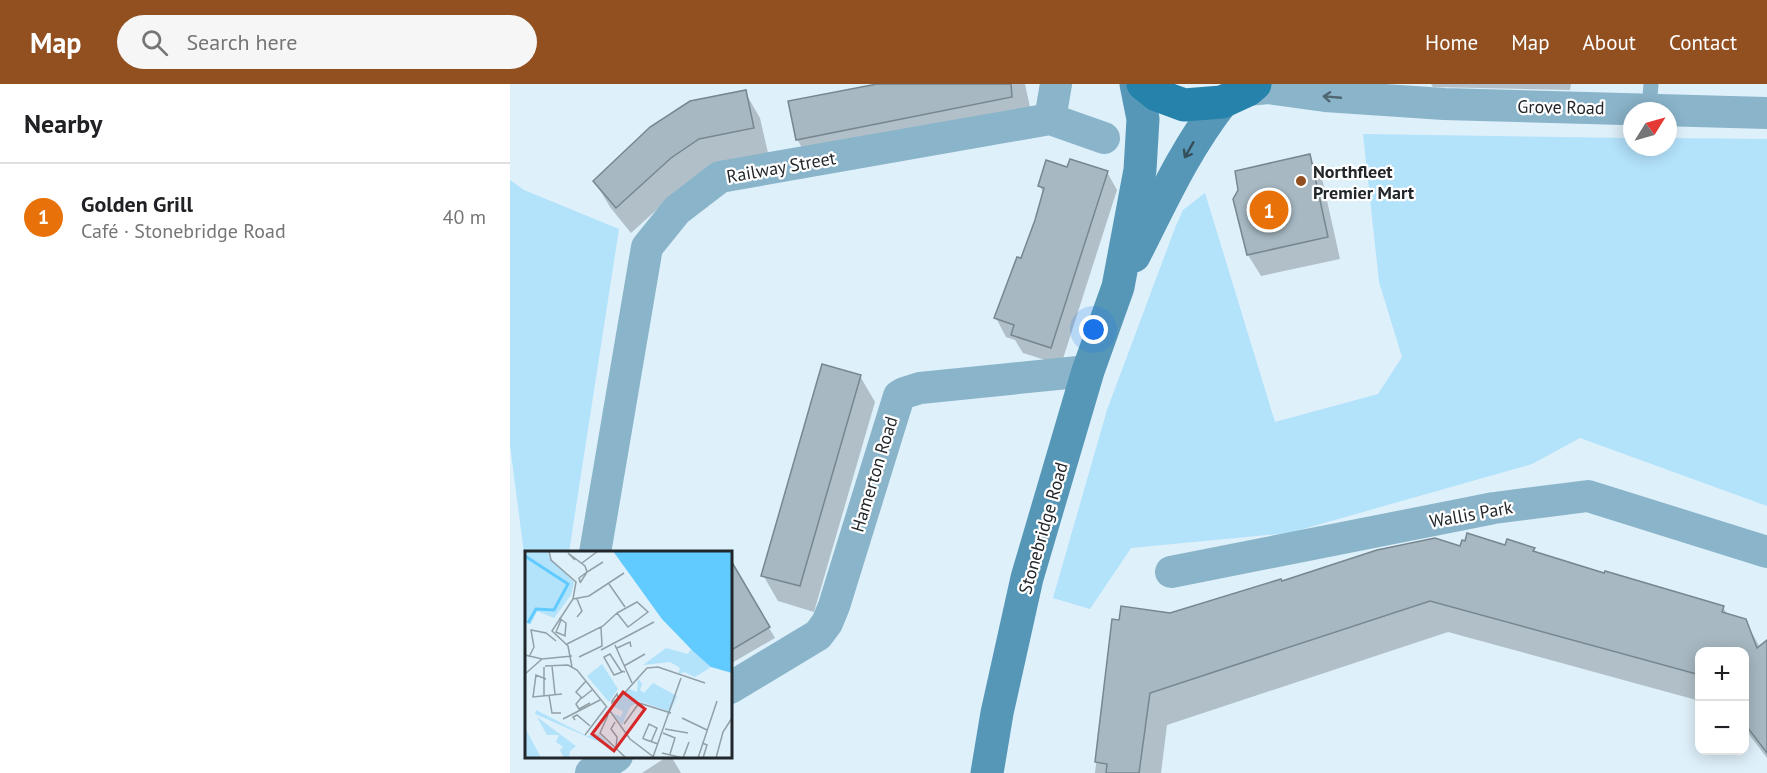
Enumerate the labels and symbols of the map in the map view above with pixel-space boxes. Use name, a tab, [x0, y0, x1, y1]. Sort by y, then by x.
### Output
one-way arrow	[1322, 91, 1342, 102]
street label: Grove Road	[1517, 95, 1605, 119]
north arrow	[1623, 102, 1677, 156]
one-way arrow	[1183, 141, 1195, 158]
street label: Railway Street	[725, 146, 837, 188]
place label: Northfleet Premier Mart	[1313, 160, 1415, 204]
marker: Northfleet Premier Mart	[1294, 174, 1308, 188]
pin: 1	[1250, 188, 1288, 232]
your location	[1079, 315, 1108, 344]
street label: Hamerton Road	[845, 413, 903, 535]
street label: Stonebridge Road	[1013, 459, 1073, 597]
street label: Wallis Park	[1428, 495, 1515, 533]
inset map	[525, 551, 732, 758]

